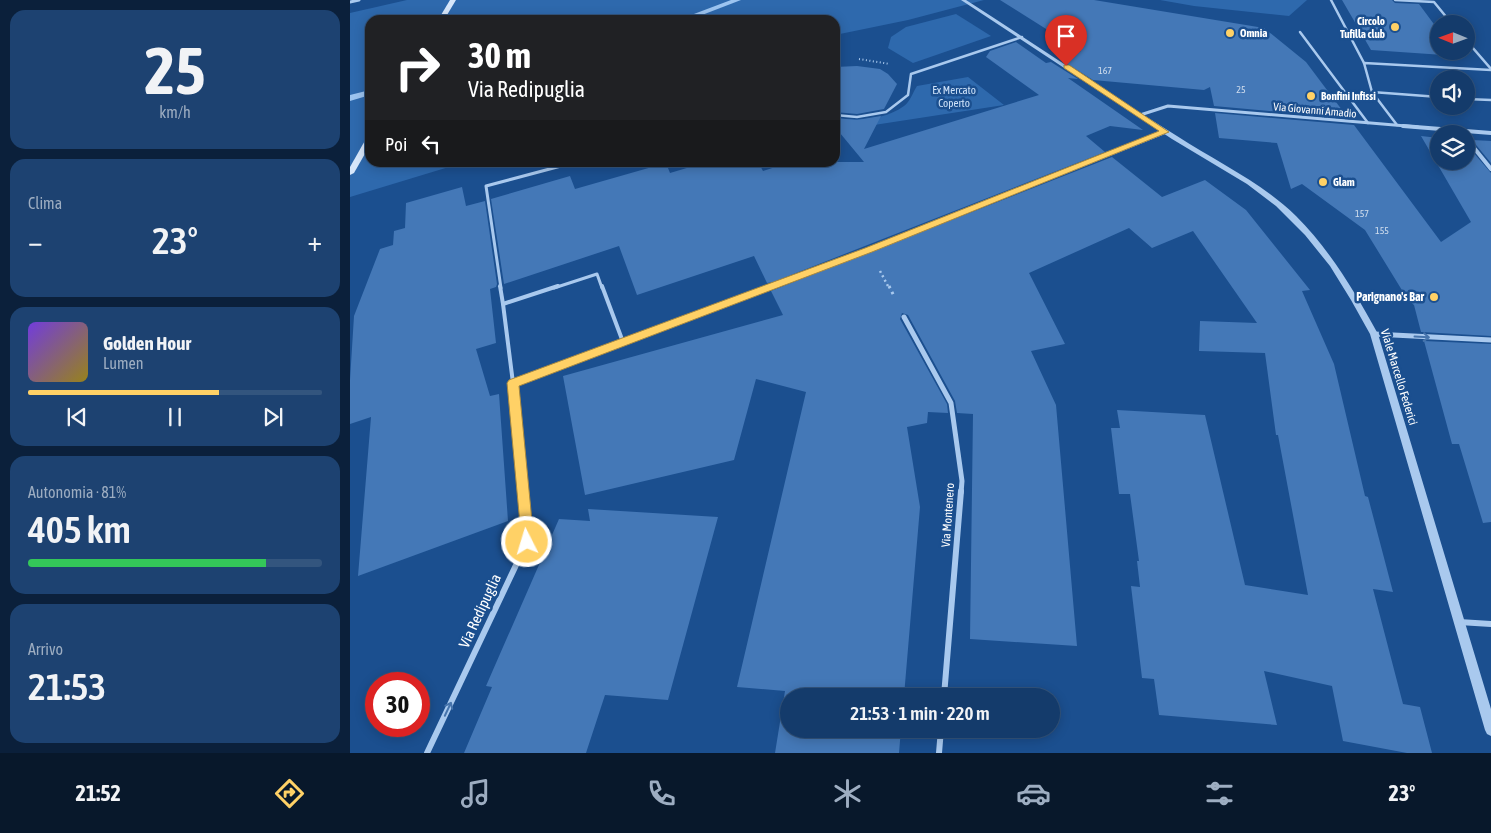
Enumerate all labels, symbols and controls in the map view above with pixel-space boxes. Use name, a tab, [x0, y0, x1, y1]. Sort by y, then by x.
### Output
pin	[1045, 15, 1087, 66]
place label: Circolo Tufilla club	[1340, 15, 1385, 40]
north arrow	[1430, 15, 1475, 60]
map controls	[1430, 15, 1475, 170]
marker: Circolo Tufilla club	[1389, 21, 1401, 33]
icon: arrive	[1052, 22, 1080, 50]
marker: Omnia	[1224, 27, 1236, 39]
place label: Omnia	[1240, 27, 1267, 39]
text: 25	[144, 33, 206, 108]
icon: right	[385, 35, 450, 100]
text: 30 m	[468, 35, 531, 75]
house number: 167	[1098, 65, 1112, 76]
button: sound	[1430, 70, 1475, 115]
text: Via Redipuglia	[468, 76, 585, 102]
park label: Ex Mercato Coperto	[932, 84, 976, 109]
house number: 25	[1236, 84, 1246, 95]
marker: Bonfini Infissi	[1305, 90, 1317, 102]
place label: Bonfini Infissi	[1321, 90, 1376, 102]
street label: Via Giovanni Amadio	[1273, 100, 1357, 120]
text: km/h	[159, 103, 191, 121]
button: layers	[1430, 125, 1475, 170]
icon: left	[417, 130, 445, 158]
text: Poi	[385, 133, 407, 155]
marker: Glam	[1317, 176, 1329, 188]
place label: Glam	[1333, 176, 1355, 188]
text: Clima	[28, 194, 62, 212]
house number: 157	[1355, 208, 1369, 219]
text: 23°	[152, 219, 198, 262]
text: −	[28, 225, 43, 257]
text: +	[307, 225, 322, 257]
house number: 155	[1375, 225, 1389, 236]
place label: Parignano's Bar	[1356, 290, 1424, 304]
marker: Parignano's Bar	[1428, 291, 1440, 303]
street label: Viale Marcello Federici	[1378, 327, 1420, 427]
text: Golden Hour	[103, 332, 191, 354]
one-way arrow	[1414, 332, 1430, 341]
text: Lumen	[103, 354, 143, 372]
icon: previous	[63, 403, 91, 431]
icon: pause	[161, 403, 189, 431]
icon: next	[259, 403, 287, 431]
street label: Via Montenero	[939, 482, 957, 548]
text: Autonomia · 81%	[28, 483, 126, 501]
text: 405 km	[28, 508, 131, 551]
position arrow	[500, 515, 552, 567]
street label: Via Redipuglia	[455, 571, 504, 651]
text: Arrivo	[28, 640, 63, 658]
text: 21:53	[28, 665, 106, 708]
speed limit sign: 30	[365, 672, 430, 737]
one-way arrow	[444, 702, 453, 717]
text: 21:53 · 1 min · 220 m	[850, 702, 990, 724]
icon: directions	[272, 776, 307, 811]
icon: music	[458, 776, 493, 811]
icon: phone	[644, 776, 679, 811]
icon: climate	[830, 776, 865, 811]
icon: car	[1016, 776, 1051, 811]
icon: filters	[1202, 776, 1237, 811]
text: 21:52	[76, 780, 121, 806]
text: 23°	[1389, 780, 1415, 806]

